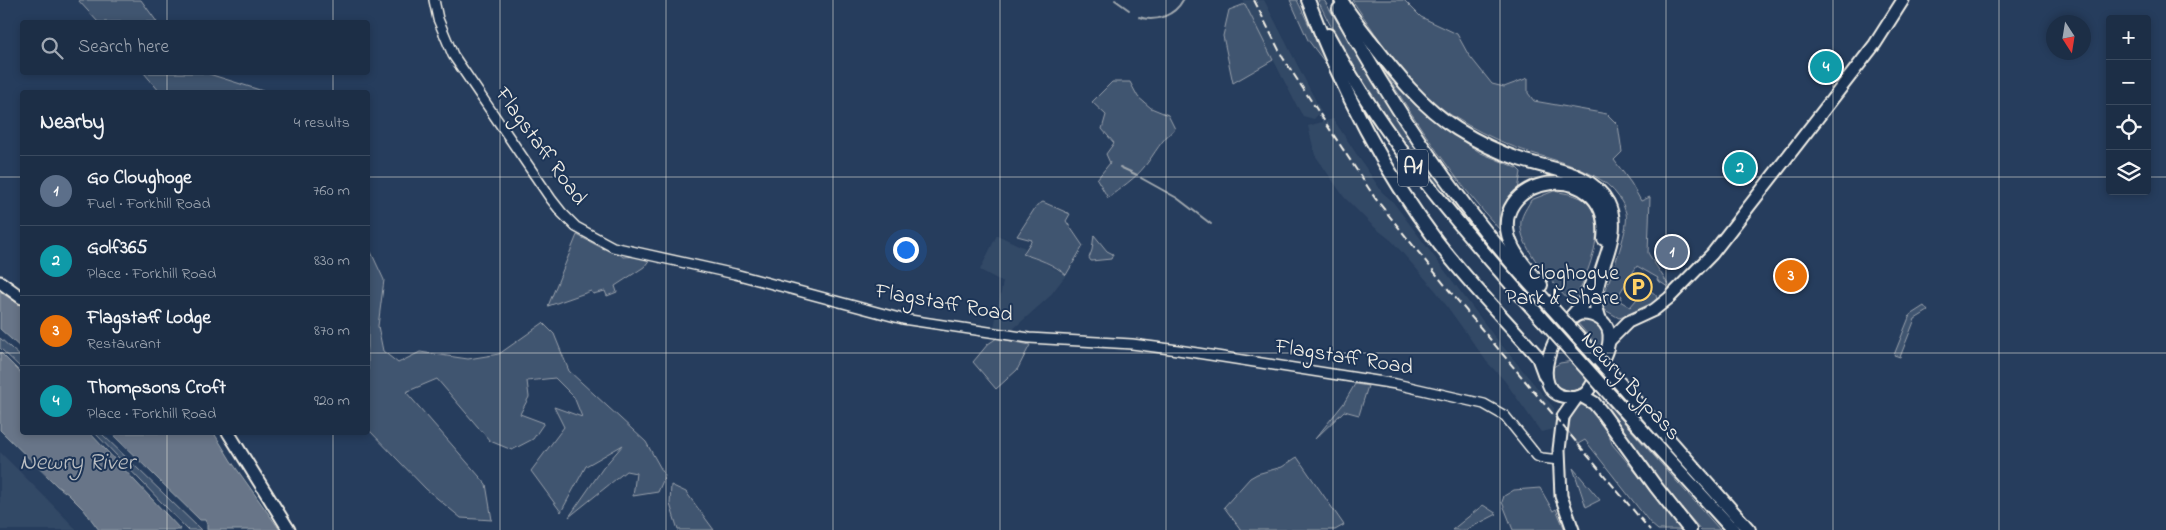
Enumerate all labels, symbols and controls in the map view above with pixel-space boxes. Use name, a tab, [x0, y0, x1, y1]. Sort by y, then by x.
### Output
north arrow	[2046, 15, 2091, 60]
map controls	[2106, 15, 2151, 195]
button: +	[2106, 15, 2151, 60]
search box	[20, 20, 370, 75]
icon: search	[38, 34, 66, 62]
text: Search here	[78, 34, 169, 61]
pin: 4	[1810, 48, 1842, 86]
button: −	[2106, 60, 2151, 105]
street label: Flagstaff Road	[485, 80, 594, 213]
button: locate	[2106, 105, 2151, 150]
text: Nearby	[40, 108, 104, 138]
text: 4 results	[294, 111, 350, 135]
pin: 2	[1724, 149, 1756, 187]
road number: A1	[1398, 150, 1428, 187]
button: layers	[2106, 150, 2151, 195]
text: Go Cloughoge	[87, 165, 192, 192]
text: 1	[53, 179, 59, 203]
text: 760 m	[313, 179, 350, 203]
text: Fuel · Forkhill Road	[87, 192, 211, 216]
pin: 1	[1656, 233, 1688, 271]
text: Golf365	[87, 235, 147, 262]
your location	[893, 237, 919, 263]
text: 2	[52, 249, 60, 273]
text: 830 m	[314, 249, 350, 273]
pin: 3	[1775, 257, 1807, 295]
place label: Cloghogue Park & Share	[1505, 258, 1619, 315]
text: Place · Forkhill Road	[87, 262, 216, 286]
parking icon: Cloghogue Park & Share	[1623, 272, 1653, 302]
street label: Flagstaff Road	[871, 276, 1015, 333]
text: Flagstaff Lodge	[87, 305, 211, 332]
text: 3	[53, 319, 59, 343]
text: 870 m	[314, 319, 350, 343]
street label: Newry Bypass	[1572, 325, 1688, 449]
street label: Flagstaff Road	[1272, 331, 1415, 386]
text: Restaurant	[87, 332, 161, 356]
text: Thompsons Croft	[87, 375, 226, 402]
text: 4	[53, 389, 59, 413]
text: 920 m	[314, 389, 350, 413]
text: Place · Forkhill Road	[87, 402, 216, 426]
water label: Newry River	[19, 446, 137, 481]

